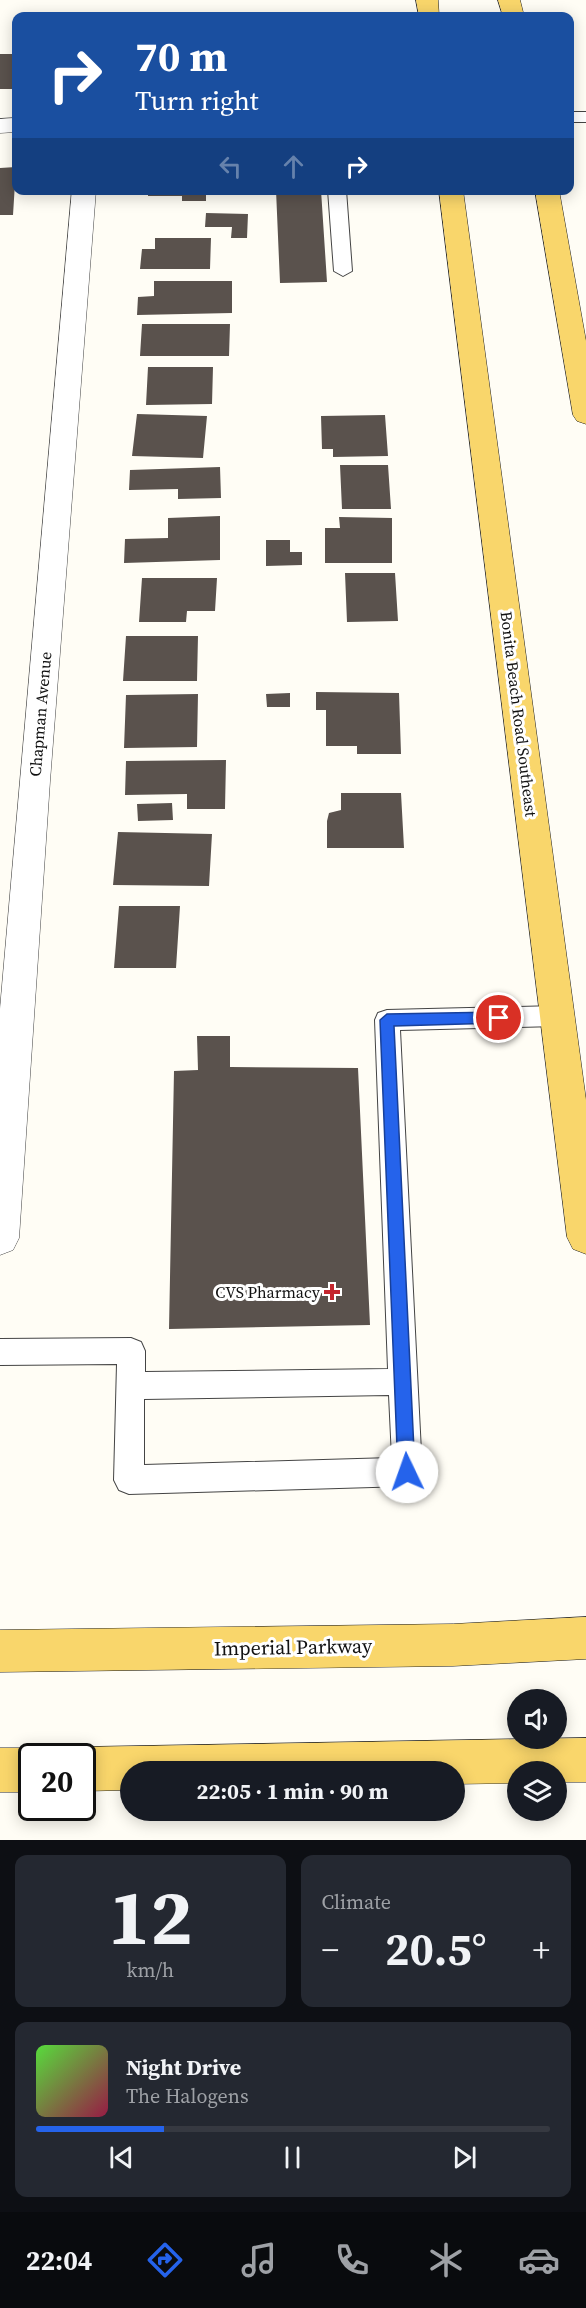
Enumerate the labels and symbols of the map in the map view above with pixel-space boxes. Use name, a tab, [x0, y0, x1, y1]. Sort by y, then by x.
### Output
street label: Bonita Beach Road Southeast	[495, 610, 543, 819]
street label: Chapman Avenue	[24, 651, 56, 777]
pin	[473, 992, 524, 1043]
place label: CVS Pharmacy	[215, 1281, 321, 1303]
marker: CVS Pharmacy	[325, 1285, 339, 1299]
position arrow	[375, 1440, 439, 1504]
street label: Imperial Parkway	[214, 1632, 373, 1662]
speed limit sign: 20	[18, 1743, 96, 1821]

